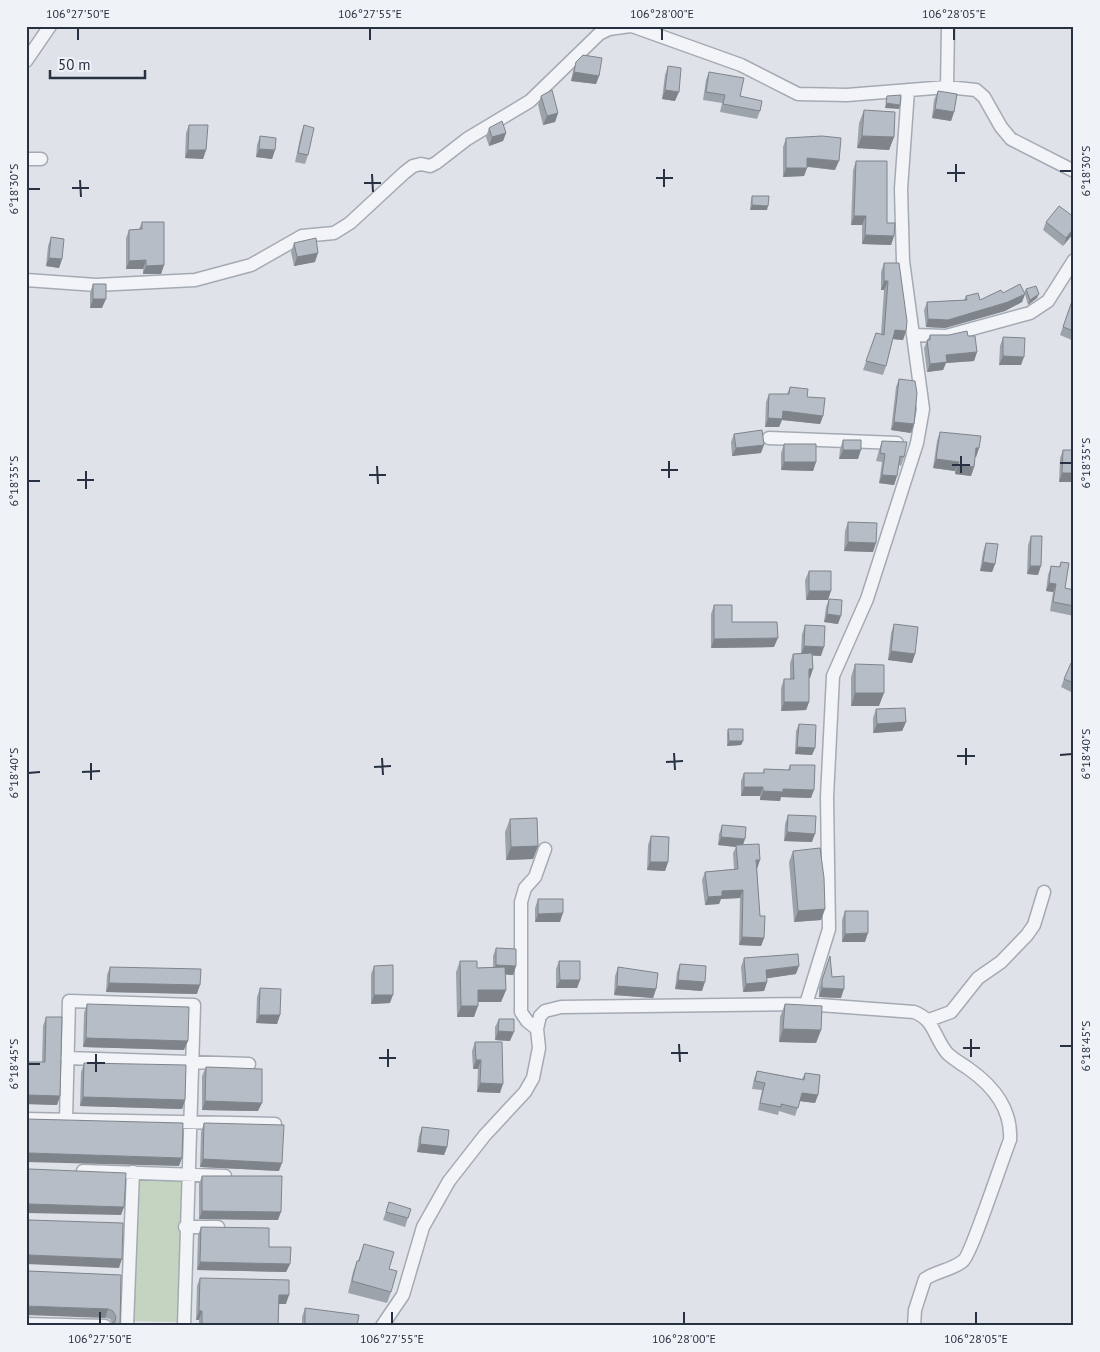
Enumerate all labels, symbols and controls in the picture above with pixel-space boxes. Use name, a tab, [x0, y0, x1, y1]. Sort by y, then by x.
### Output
text: 106°27'50"E	[46, 6, 110, 21]
text: 106°27'55"E	[338, 6, 402, 21]
text: 106°28'00"E	[630, 6, 694, 21]
text: 106°28'05"E	[922, 6, 986, 21]
scale bar	[50, 48, 145, 80]
text: 50 m	[58, 55, 91, 74]
text: 6°18'30"S	[1078, 146, 1093, 196]
text: 6°18'30"S	[6, 164, 21, 214]
text: 6°18'35"S	[1078, 438, 1093, 488]
text: 6°18'35"S	[6, 456, 21, 506]
text: 6°18'40"S	[1078, 729, 1093, 779]
text: 6°18'40"S	[6, 748, 21, 798]
text: 6°18'45"S	[1078, 1021, 1093, 1071]
text: 6°18'45"S	[6, 1039, 21, 1089]
text: 106°27'50"E	[68, 1331, 132, 1346]
text: 106°27'55"E	[360, 1331, 424, 1346]
text: 106°28'00"E	[652, 1331, 716, 1346]
text: 106°28'05"E	[944, 1331, 1008, 1346]

